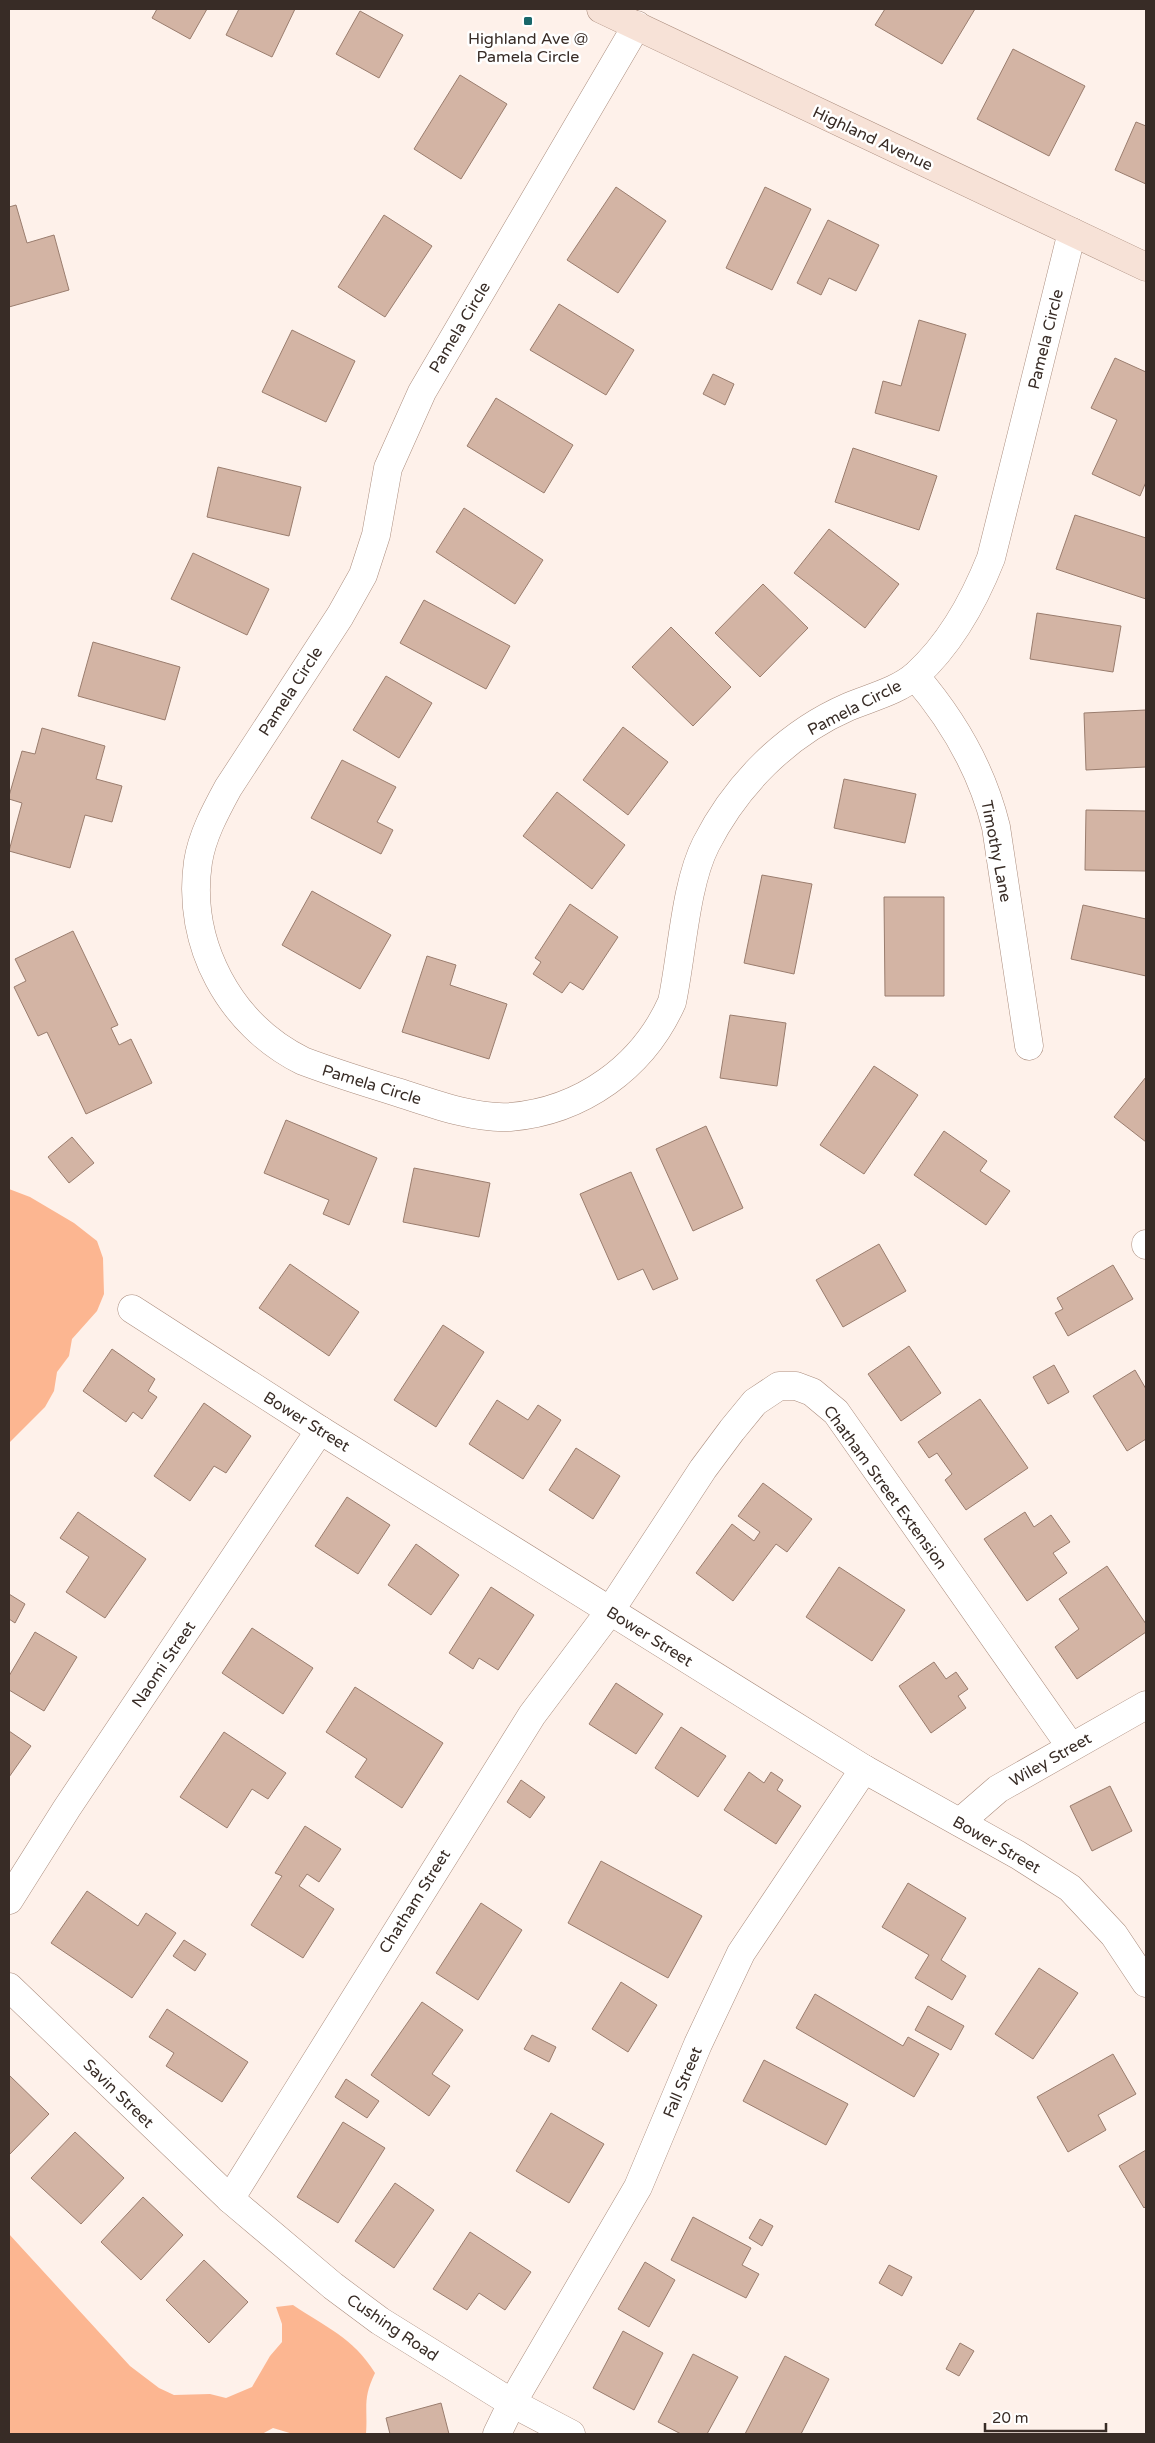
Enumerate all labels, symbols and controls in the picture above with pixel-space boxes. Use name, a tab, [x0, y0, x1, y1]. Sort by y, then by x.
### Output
marker: Highland Ave @ Pamela Circle	[522, 15, 534, 27]
place label: Highland Ave @ Pamela Circle	[468, 29, 588, 67]
street label: Highland Avenue	[809, 102, 936, 175]
street label: Pamela Circle	[425, 278, 495, 377]
street label: Pamela Circle	[1024, 287, 1068, 392]
street label: Pamela Circle	[254, 643, 327, 740]
street label: Pamela Circle	[804, 676, 905, 740]
street label: Timothy Lane	[976, 799, 1016, 904]
street label: Pamela Circle	[320, 1060, 424, 1110]
street label: Bower Street	[260, 1387, 353, 1456]
street label: Chatham Street Extension	[819, 1402, 951, 1574]
street label: Bower Street	[603, 1602, 696, 1671]
street label: Naomi Street	[128, 1617, 200, 1712]
street label: Wiley Street	[1006, 1728, 1095, 1791]
street label: Bower Street	[949, 1812, 1044, 1878]
street label: Chatham Street	[375, 1846, 455, 1957]
street label: Fall Street	[659, 2044, 707, 2121]
street label: Savin Street	[79, 2055, 158, 2132]
street label: Cushing Road	[343, 2290, 442, 2366]
scale bar	[985, 2400, 1106, 2432]
text: 20 m	[992, 2409, 1029, 2427]

